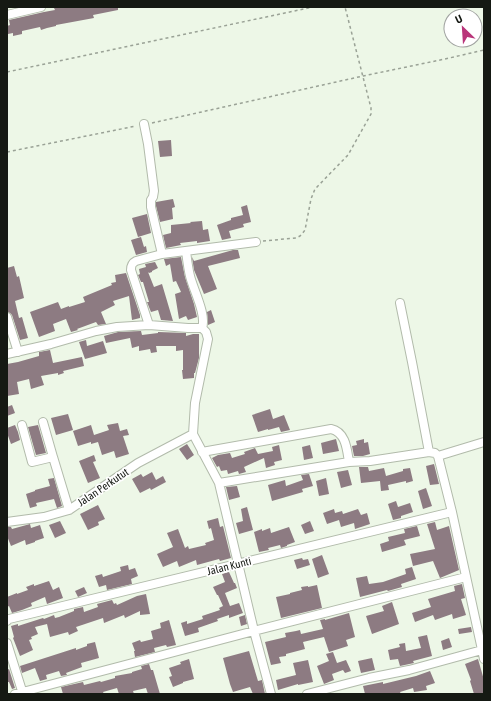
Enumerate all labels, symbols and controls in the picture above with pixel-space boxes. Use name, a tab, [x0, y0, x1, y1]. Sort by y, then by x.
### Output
north arrow	[443, 8, 483, 48]
text: U	[453, 12, 464, 26]
street label: Jalan Perkutut	[75, 466, 131, 508]
street label: Jalan Kunti	[206, 555, 252, 577]

